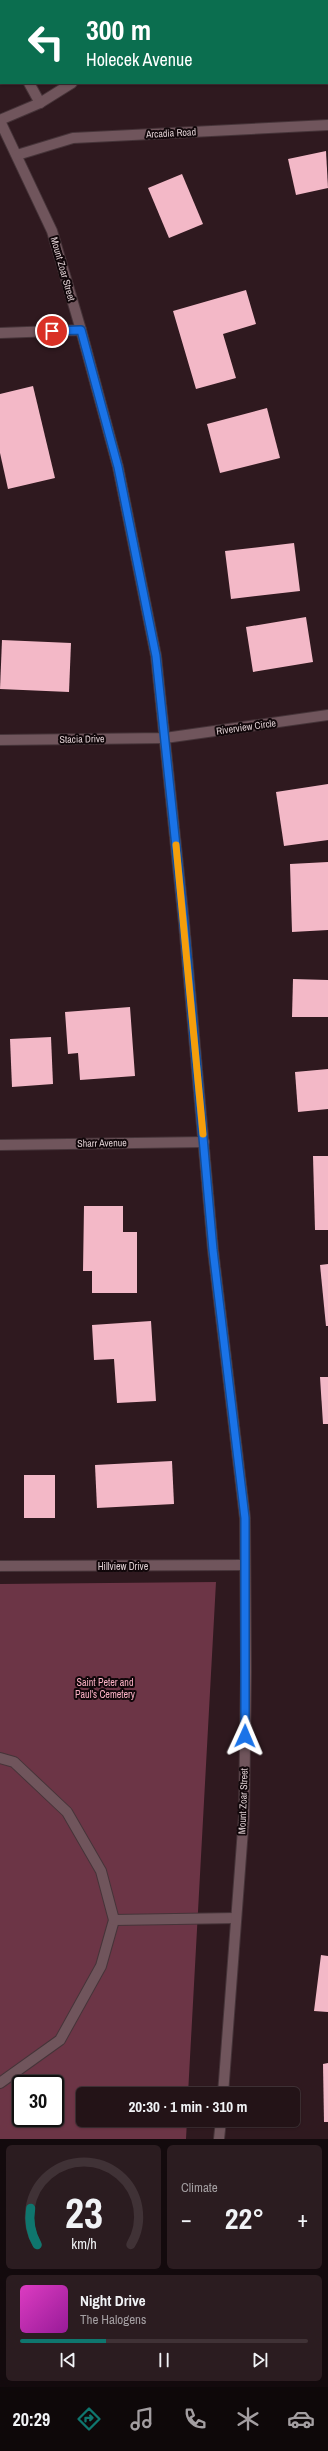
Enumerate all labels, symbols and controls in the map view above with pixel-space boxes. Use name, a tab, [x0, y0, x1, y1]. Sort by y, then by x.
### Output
text: 300 m	[86, 11, 151, 49]
icon: left	[20, 16, 72, 68]
text: Holecek Avenue	[86, 47, 192, 72]
street label: Arcadia Road	[145, 125, 196, 141]
street label: Mount Zoar Street	[48, 235, 79, 303]
pin	[35, 314, 69, 348]
icon: arrive	[41, 320, 63, 342]
street label: Riverview Circle	[215, 716, 277, 738]
street label: Stacia Drive	[59, 732, 105, 746]
street label: Sharr Avenue	[77, 1136, 127, 1150]
street label: Hillview Drive	[98, 1560, 149, 1573]
park label: Saint Peter and Paul's Cemetery	[75, 1676, 136, 1701]
position arrow	[224, 1715, 266, 1757]
street label: Mount Zoar Street	[235, 1767, 251, 1834]
speed limit sign: 30	[12, 2075, 64, 2127]
text: 20:30 · 1 min · 310 m	[129, 2096, 247, 2117]
text: Climate	[181, 2179, 218, 2196]
text: 23	[65, 2185, 102, 2241]
text: 22°	[225, 2198, 264, 2238]
text: −	[181, 2204, 192, 2234]
text: +	[297, 2204, 308, 2234]
text: km/h	[71, 2234, 96, 2253]
text: Night Drive	[80, 2290, 146, 2311]
text: The Halogens	[80, 2311, 146, 2328]
icon: previous	[57, 2349, 79, 2371]
icon: pause	[153, 2349, 175, 2371]
icon: next	[249, 2349, 271, 2371]
icon: directions	[75, 2405, 103, 2433]
icon: music	[128, 2405, 156, 2433]
icon: phone	[181, 2405, 209, 2433]
icon: climate	[234, 2405, 262, 2433]
icon: car	[287, 2405, 315, 2433]
text: 20:29	[13, 2407, 50, 2432]

